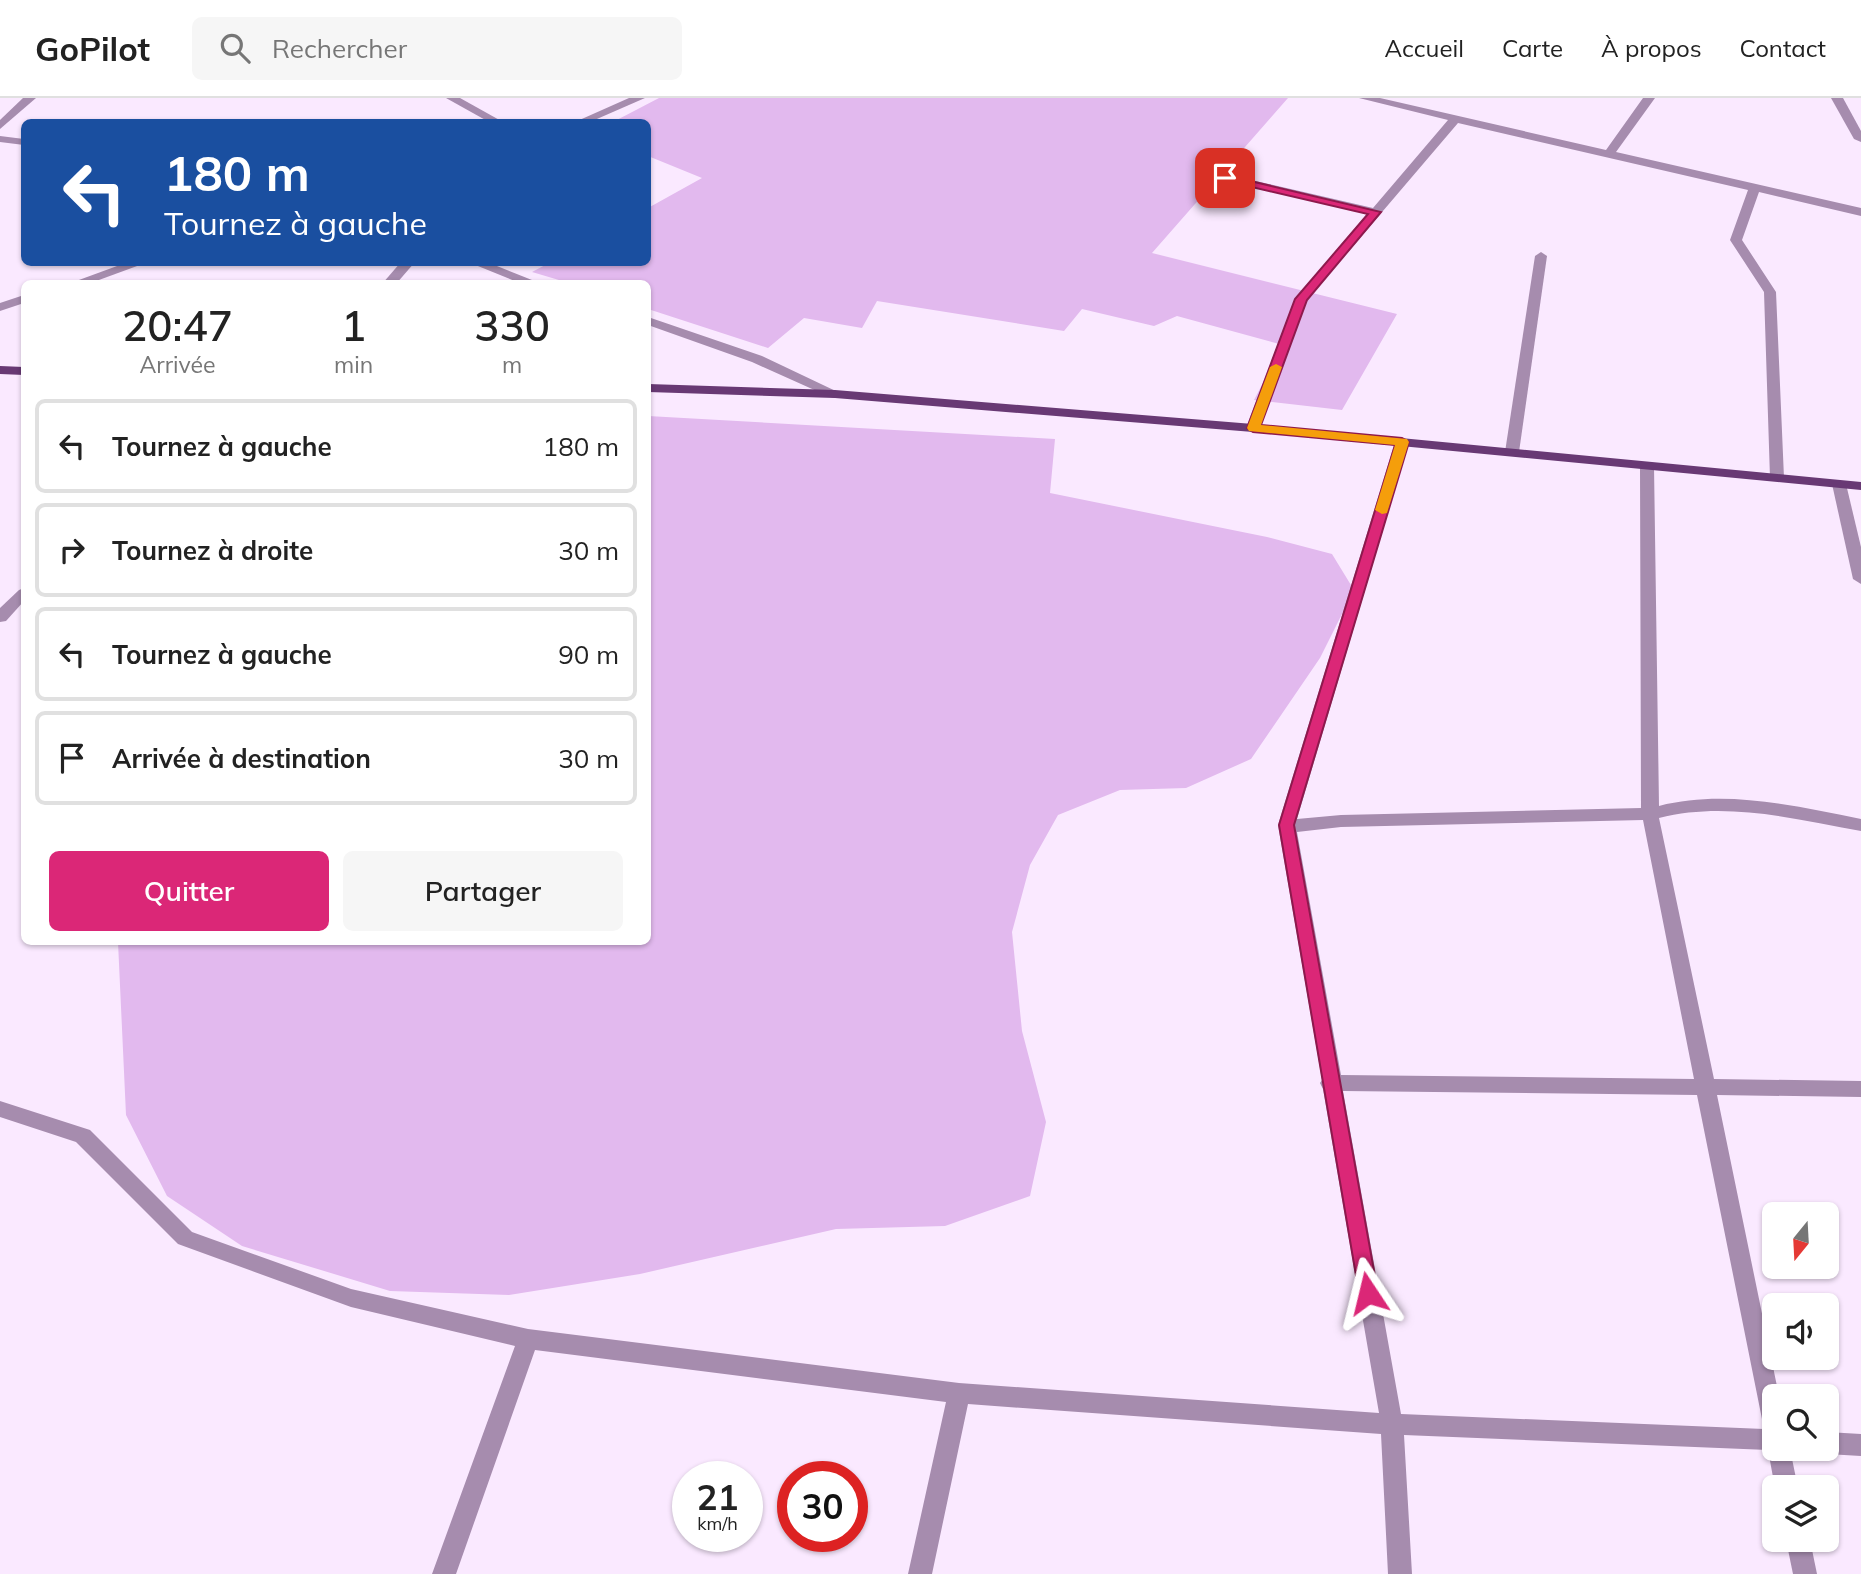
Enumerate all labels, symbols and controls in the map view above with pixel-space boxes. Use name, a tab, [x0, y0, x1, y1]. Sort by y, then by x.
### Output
search box	[192, 17, 682, 80]
text: GoPilot	[35, 28, 150, 69]
icon: search	[216, 29, 254, 67]
text: Rechercher	[272, 32, 407, 65]
text: Accueil	[1385, 33, 1464, 63]
text: Carte	[1502, 33, 1563, 63]
text: À propos	[1601, 33, 1702, 63]
text: Contact	[1740, 33, 1826, 63]
text: 180 m	[164, 142, 310, 203]
icon: left	[49, 147, 140, 238]
pin	[1195, 148, 1255, 208]
icon: arrive	[1206, 159, 1244, 197]
text: Tournez à gauche	[164, 203, 427, 243]
text: 20:47	[122, 299, 233, 352]
text: 1	[341, 299, 366, 352]
text: 330	[474, 299, 550, 352]
text: Arrivée	[139, 350, 216, 379]
text: min	[334, 350, 373, 379]
text: m	[502, 350, 522, 379]
icon: left	[53, 427, 91, 465]
text: Tournez à gauche	[112, 430, 332, 463]
text: 180 m	[543, 430, 619, 463]
icon: right	[53, 531, 91, 569]
text: Tournez à droite	[112, 534, 313, 567]
text: 30 m	[558, 534, 619, 567]
icon: left	[53, 635, 91, 673]
text: Tournez à gauche	[112, 638, 332, 671]
text: 90 m	[558, 638, 619, 671]
icon: arrive	[53, 739, 91, 777]
text: Arrivée à destination	[112, 742, 371, 775]
text: 30 m	[558, 742, 619, 775]
button: Quitter	[49, 851, 329, 931]
button: Partager	[343, 851, 623, 931]
north arrow	[1762, 1202, 1839, 1279]
map controls	[1762, 1202, 1839, 1552]
position arrow	[1331, 1256, 1405, 1330]
button: sound	[1762, 1293, 1839, 1370]
button: search	[1762, 1384, 1839, 1461]
speed limit sign: 30	[777, 1461, 868, 1552]
text: 21	[696, 1475, 739, 1519]
button: layers	[1762, 1475, 1839, 1552]
text: km/h	[697, 1512, 738, 1535]

